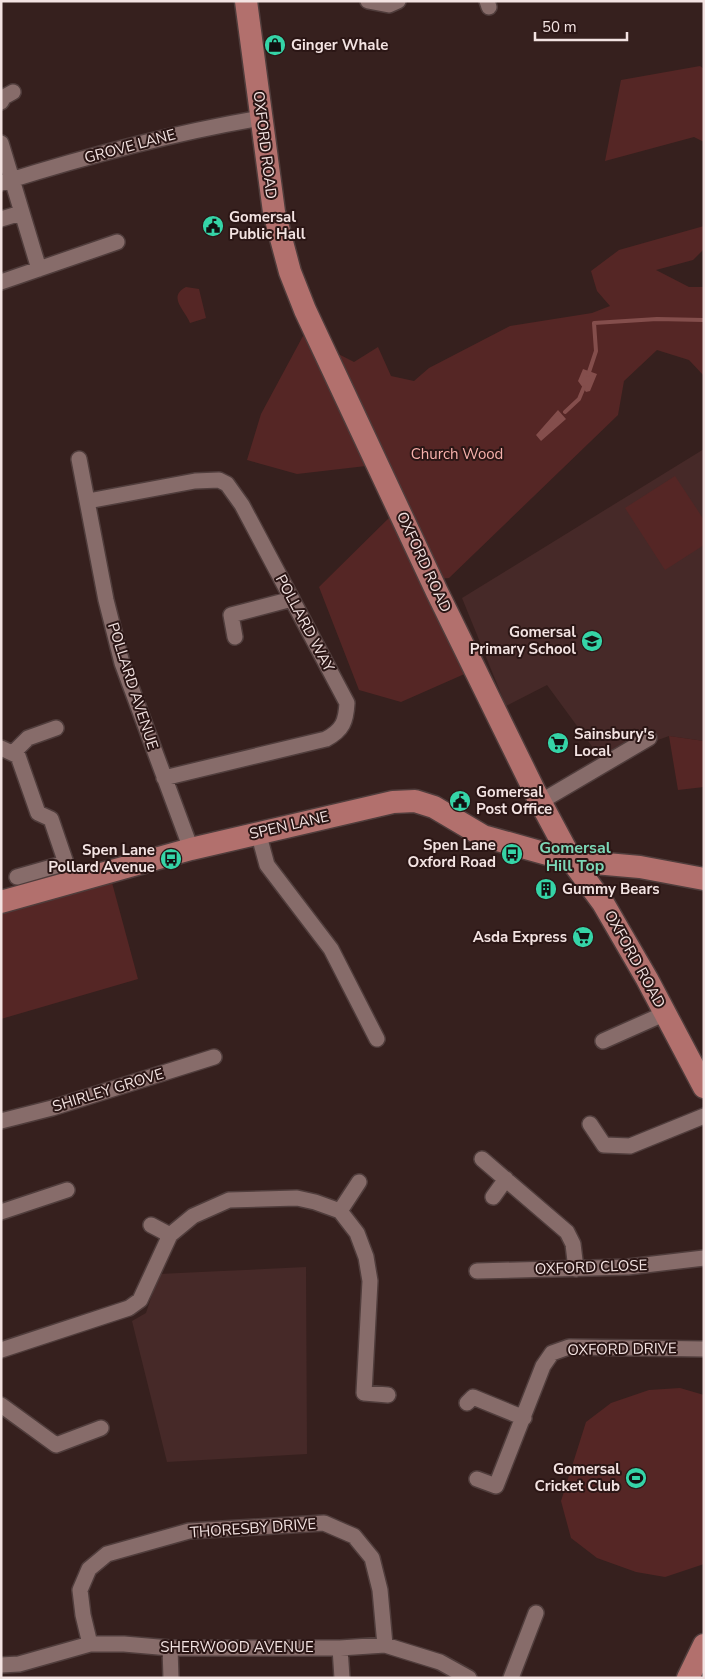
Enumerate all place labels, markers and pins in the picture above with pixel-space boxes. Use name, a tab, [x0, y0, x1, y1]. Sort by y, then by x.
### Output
shop icon: Ginger Whale	[263, 33, 287, 57]
place label: Ginger Whale	[291, 35, 388, 55]
place label: Gomersal Public Hall	[229, 207, 306, 244]
public building icon: Gomersal Public Hall	[201, 214, 225, 238]
place label: Gomersal Primary School	[470, 622, 576, 659]
school or university icon: Gomersal Primary School	[580, 629, 604, 653]
place label: Sainsbury's Local	[574, 724, 654, 761]
supermarket icon: Sainsbury's Local	[546, 731, 570, 755]
place label: Gomersal Post Office	[476, 782, 552, 819]
public building icon: Gomersal Post Office	[448, 789, 472, 813]
place label: Spen Lane Oxford Road	[407, 835, 496, 872]
place label: Spen Lane Pollard Avenue	[48, 840, 155, 877]
bus stop icon: Spen Lane Oxford Road	[500, 842, 524, 866]
bus stop icon: Spen Lane Pollard Avenue	[159, 847, 183, 871]
building icon: Gummy Bears	[534, 877, 558, 901]
place label: Gummy Bears	[562, 879, 660, 899]
supermarket icon: Asda Express	[571, 925, 595, 949]
place label: Asda Express	[473, 927, 567, 947]
place label: Gomersal Cricket Club	[535, 1459, 620, 1496]
sports icon: Gomersal Cricket Club	[624, 1466, 648, 1490]

